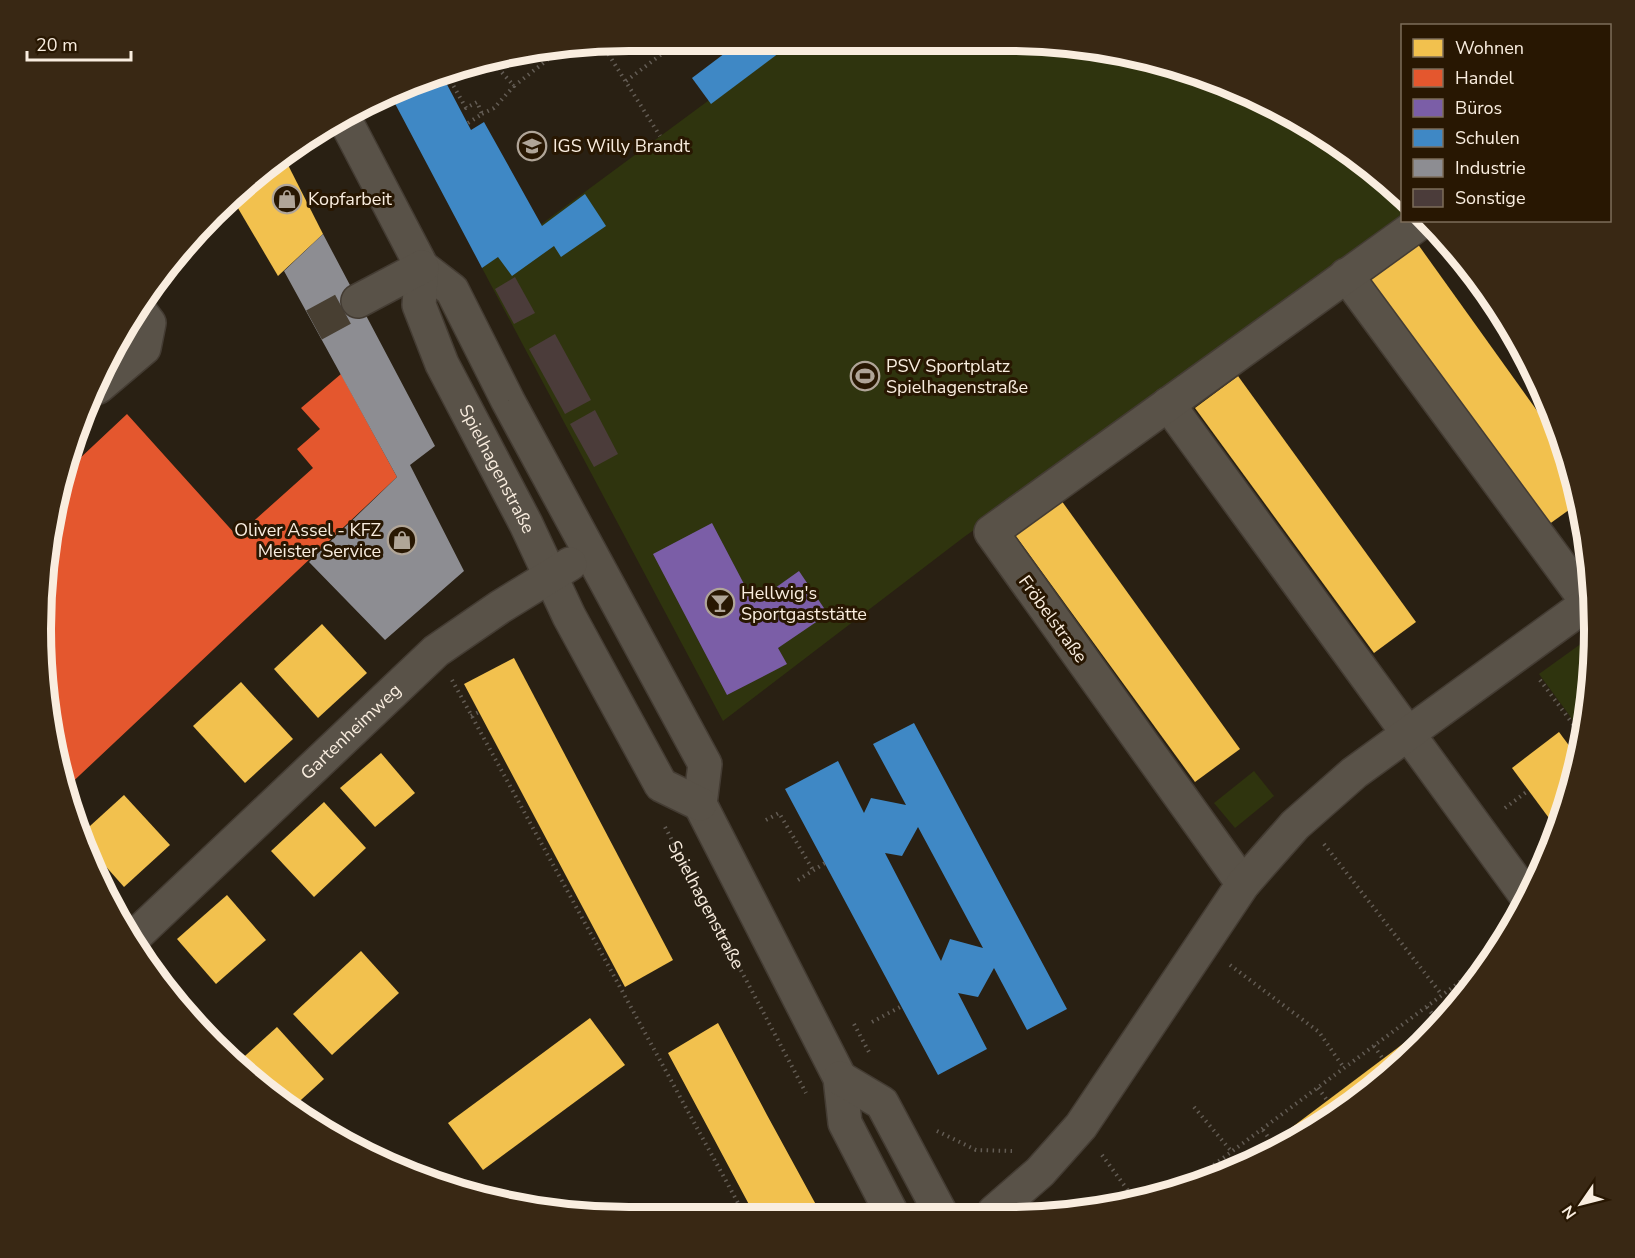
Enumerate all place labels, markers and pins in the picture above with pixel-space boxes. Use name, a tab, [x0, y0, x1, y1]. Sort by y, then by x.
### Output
school or university icon: IGS Willy Brandt	[516, 130, 548, 162]
place label: IGS Willy Brandt	[553, 134, 690, 158]
shop icon: Kopfarbeit	[271, 183, 303, 215]
place label: Kopfarbeit	[308, 187, 393, 211]
place label: PSV Sportplatz Spielhagenstraße	[886, 354, 1028, 399]
sports icon: PSV Sportplatz Spielhagenstraße	[849, 360, 881, 392]
place label: Oliver Assel - KFZ Meister Service	[234, 518, 381, 563]
shop icon: Oliver Assel - KFZ Meister Service	[386, 524, 418, 556]
place label: Hellwig's Sportgaststätte	[741, 581, 867, 626]
bar icon: Hellwig's Sportgaststätte	[704, 587, 736, 619]

